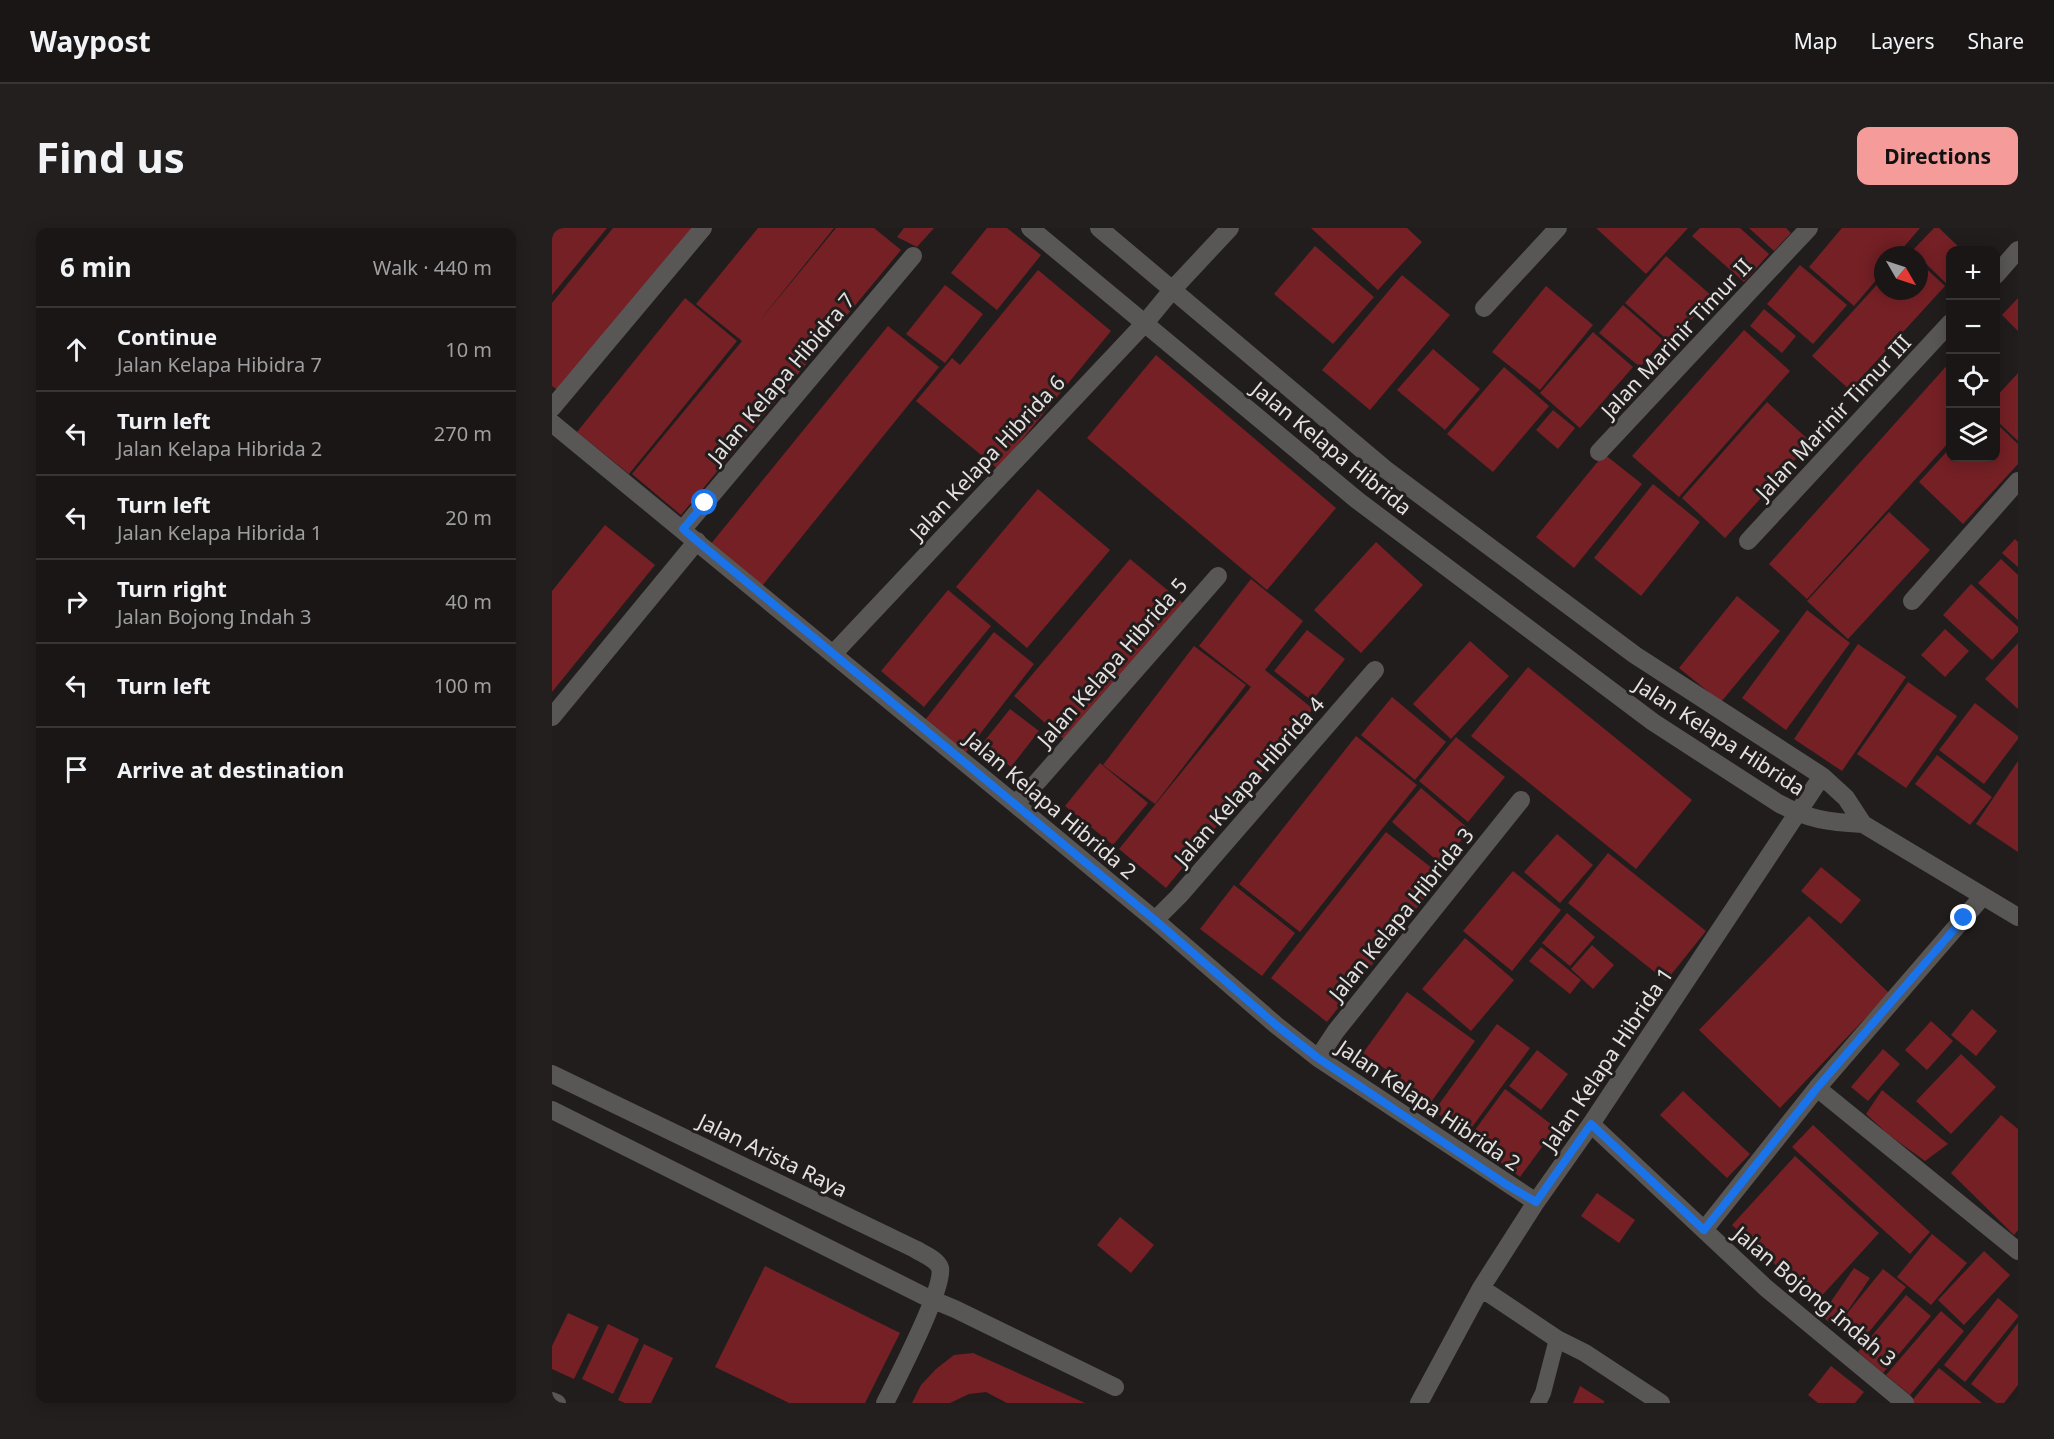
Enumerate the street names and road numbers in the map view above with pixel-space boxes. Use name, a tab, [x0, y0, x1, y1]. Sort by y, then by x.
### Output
street label: Jalan Marinir Timur II	[1593, 252, 1757, 425]
street label: Jalan Kelapa Hibidra 7	[700, 287, 861, 471]
street label: Jalan Marinir Timur III	[1748, 329, 1917, 507]
street label: Jalan Kelapa Hibrida 6	[902, 369, 1071, 547]
street label: Jalan Kelapa Hibrida	[1245, 374, 1418, 521]
street label: Jalan Kelapa Hibrida 5	[1029, 571, 1193, 754]
street label: Jalan Kelapa Hibrida	[1628, 669, 1811, 802]
street label: Jalan Kelapa Hibrida 4	[1166, 690, 1330, 873]
street label: Jalan Kelapa Hibrida 2	[958, 724, 1143, 885]
street label: Jalan Kelapa Hibrida 3	[1321, 821, 1480, 1008]
street label: Jalan Kelapa Hibrida 1	[1534, 962, 1679, 1158]
street label: Jalan Kelapa Hibrida 2	[1330, 1032, 1526, 1177]
street label: Jalan Arista Raya	[692, 1106, 852, 1203]
street label: Jalan Bojong Indah 3	[1726, 1218, 1902, 1372]

